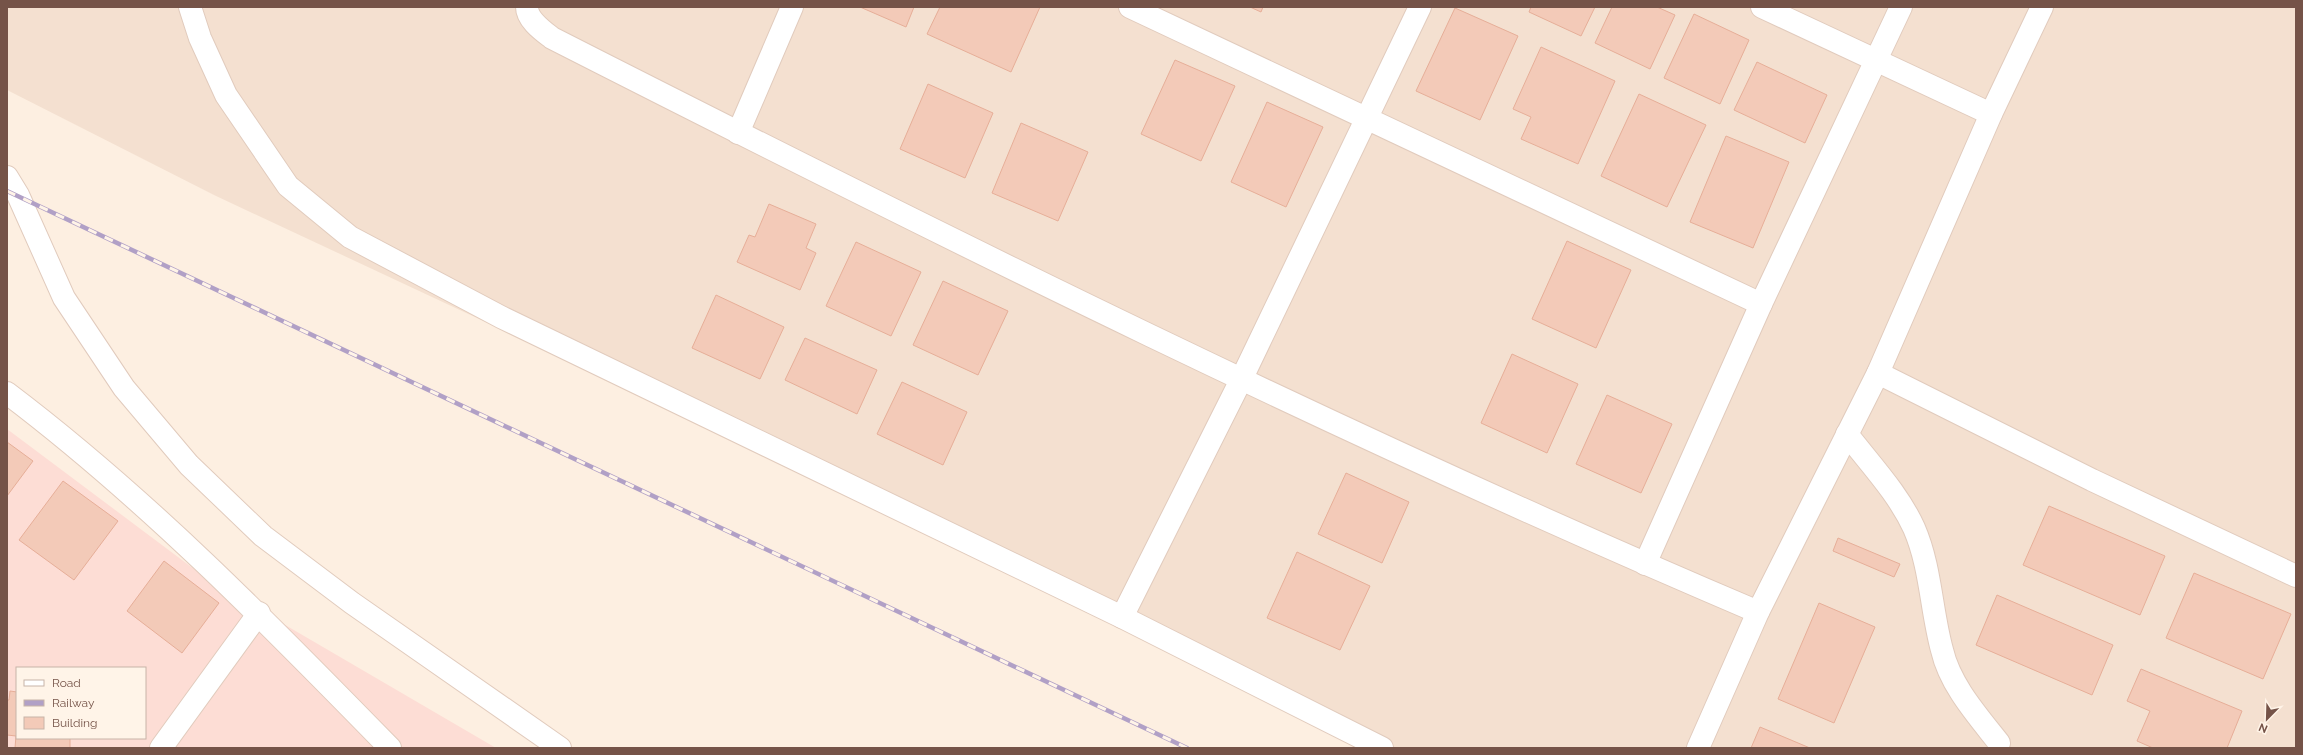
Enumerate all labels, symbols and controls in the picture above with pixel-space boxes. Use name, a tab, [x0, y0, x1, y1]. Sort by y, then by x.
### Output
legend	[16, 667, 146, 739]
text: Road	[52, 676, 81, 690]
text: Railway	[52, 696, 95, 710]
north arrow	[2247, 699, 2287, 739]
text: Building	[52, 716, 98, 730]
text: N	[2257, 720, 2270, 735]

